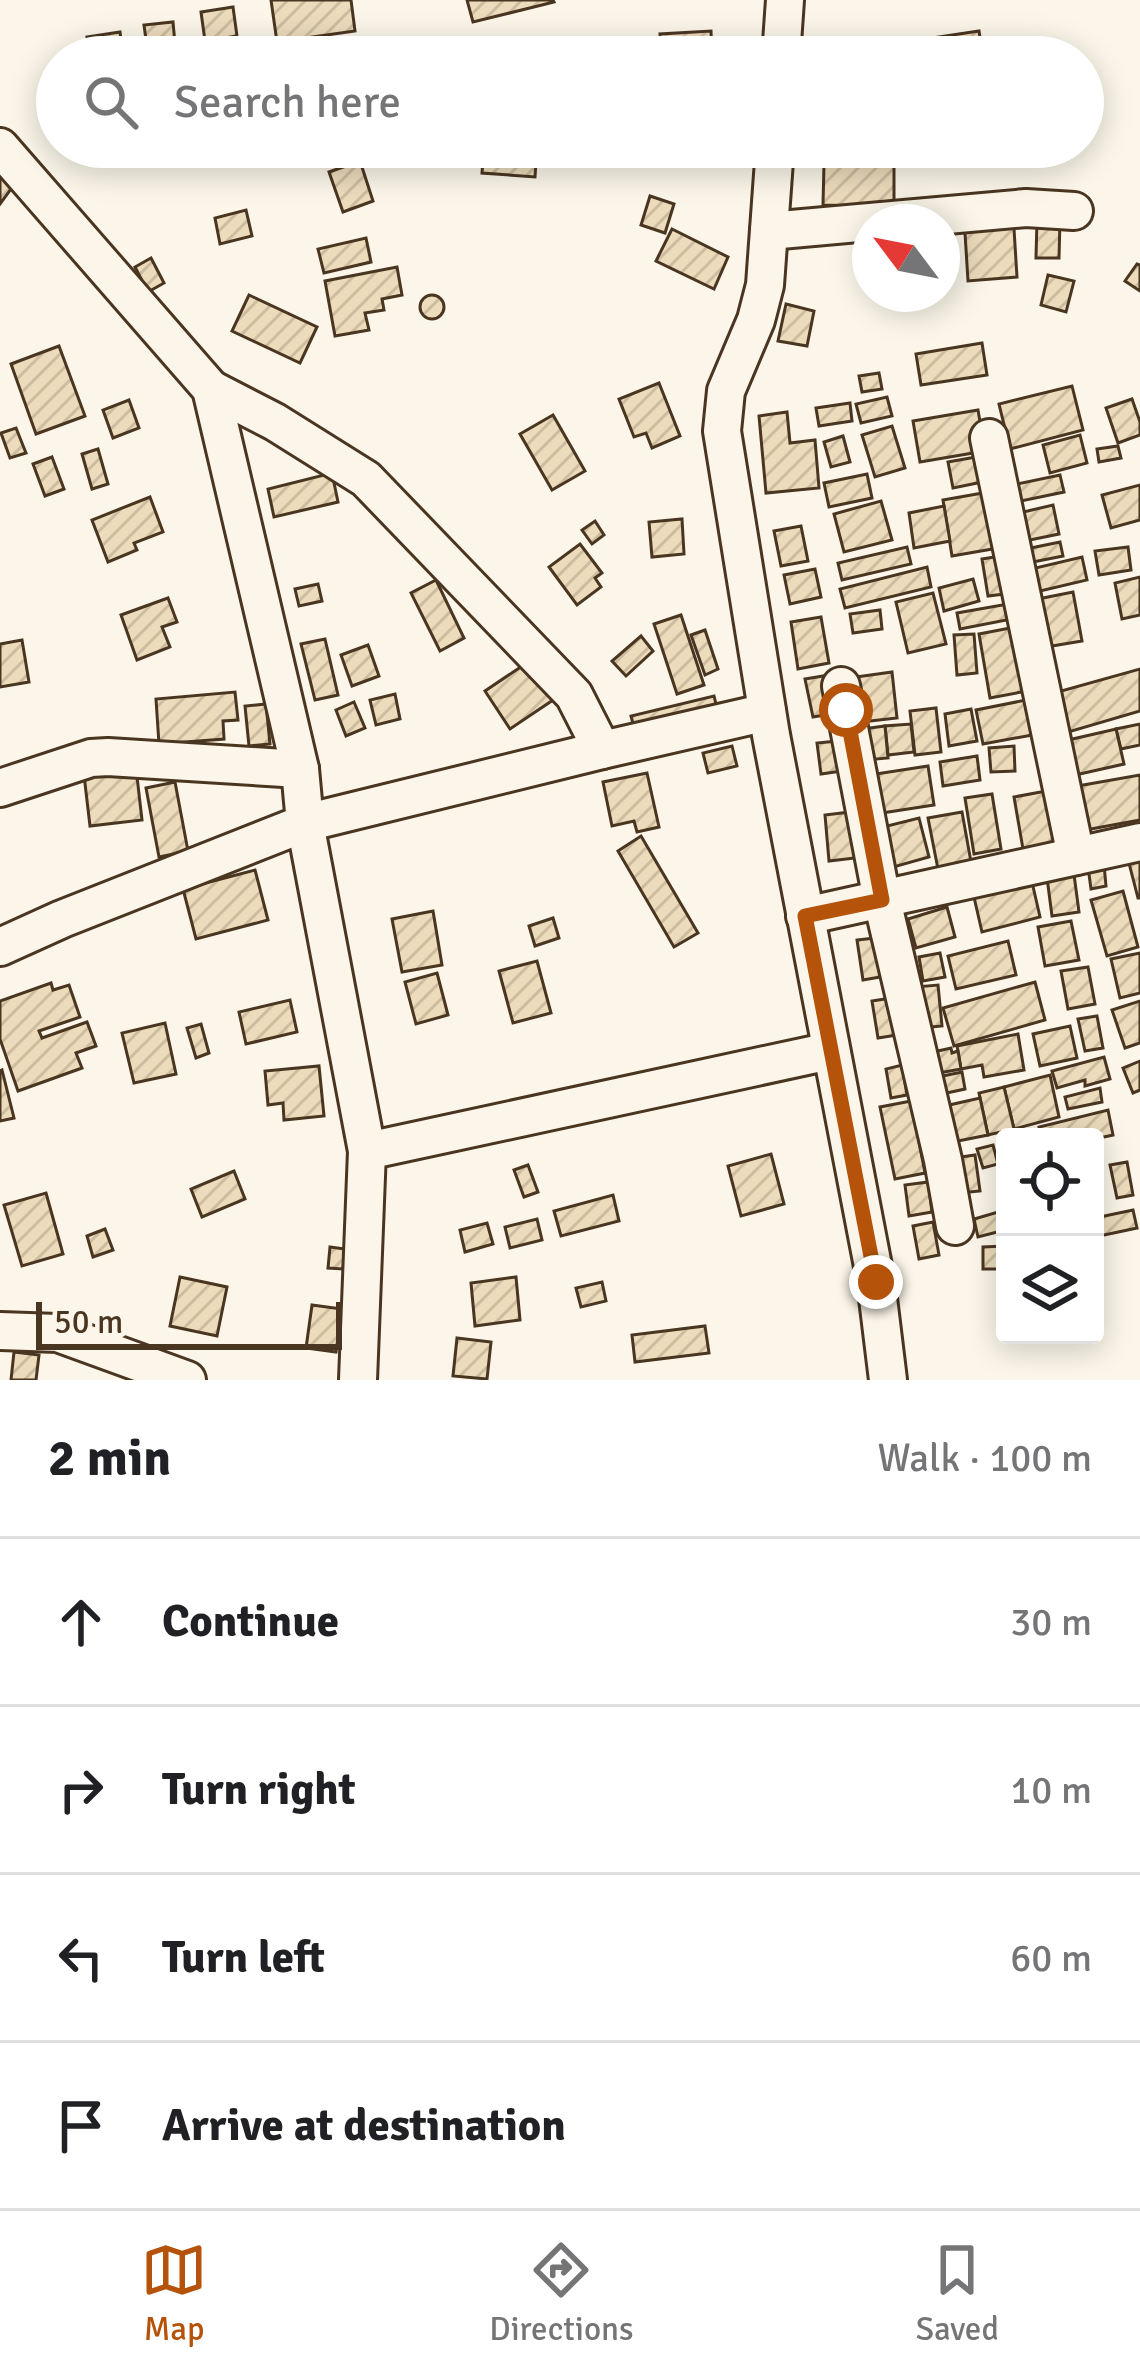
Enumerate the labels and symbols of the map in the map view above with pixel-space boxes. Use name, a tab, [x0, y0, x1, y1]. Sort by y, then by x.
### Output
north arrow	[852, 204, 960, 312]
route start	[819, 683, 873, 737]
route end	[849, 1255, 903, 1309]
scale bar	[36, 1296, 342, 1349]

